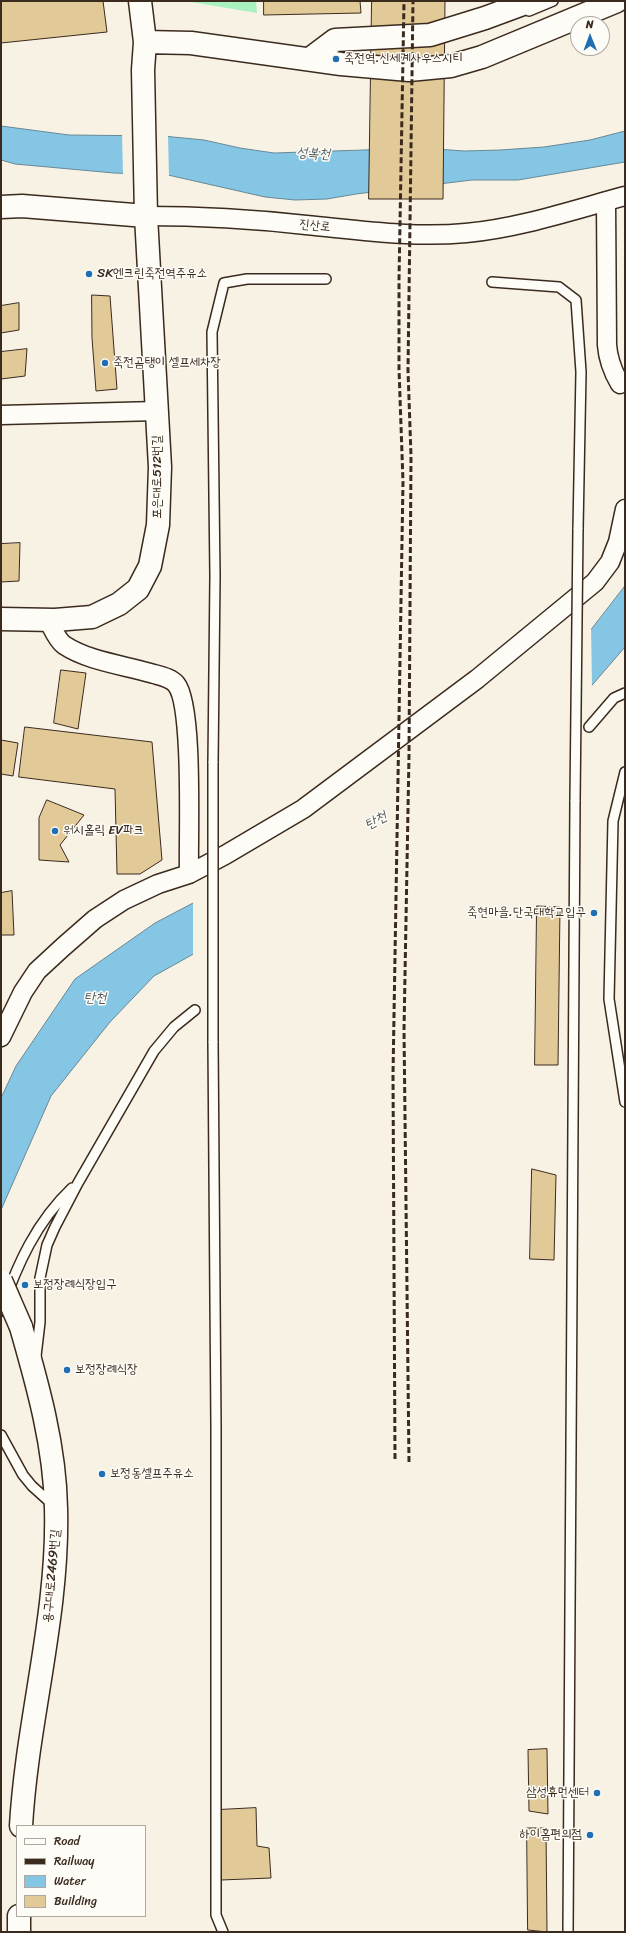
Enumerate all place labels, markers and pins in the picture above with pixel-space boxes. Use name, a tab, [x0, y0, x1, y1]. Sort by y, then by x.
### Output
place label: 죽전역.신세계사우스시티	[344, 51, 463, 67]
marker: 죽전역.신세계사우스시티	[331, 54, 341, 64]
place label: SK엔크린죽전역주유소	[97, 266, 207, 282]
marker: SK엔크린죽전역주유소	[84, 269, 94, 279]
place label: 죽전곰탱이 셀프세차장	[113, 355, 221, 371]
marker: 죽전곰탱이 셀프세차장	[100, 358, 110, 368]
place label: 워시홀릭 EV파크	[63, 823, 144, 839]
marker: 워시홀릭 EV파크	[50, 826, 60, 836]
place label: 죽현마을.단국대학교입구	[467, 905, 586, 921]
marker: 죽현마을.단국대학교입구	[589, 908, 599, 918]
place label: 보정장례식장입구	[33, 1277, 117, 1293]
marker: 보정장례식장입구	[20, 1280, 30, 1290]
place label: 보정장례식장	[75, 1362, 138, 1378]
marker: 보정장례식장	[62, 1365, 72, 1375]
place label: 보정동셀프주유소	[110, 1466, 194, 1482]
marker: 보정동셀프주유소	[97, 1469, 107, 1479]
place label: 삼성휴먼센터	[526, 1785, 589, 1801]
marker: 삼성휴먼센터	[592, 1788, 602, 1798]
place label: 하이홈편의점	[519, 1827, 582, 1843]
marker: 하이홈편의점	[585, 1830, 595, 1840]

